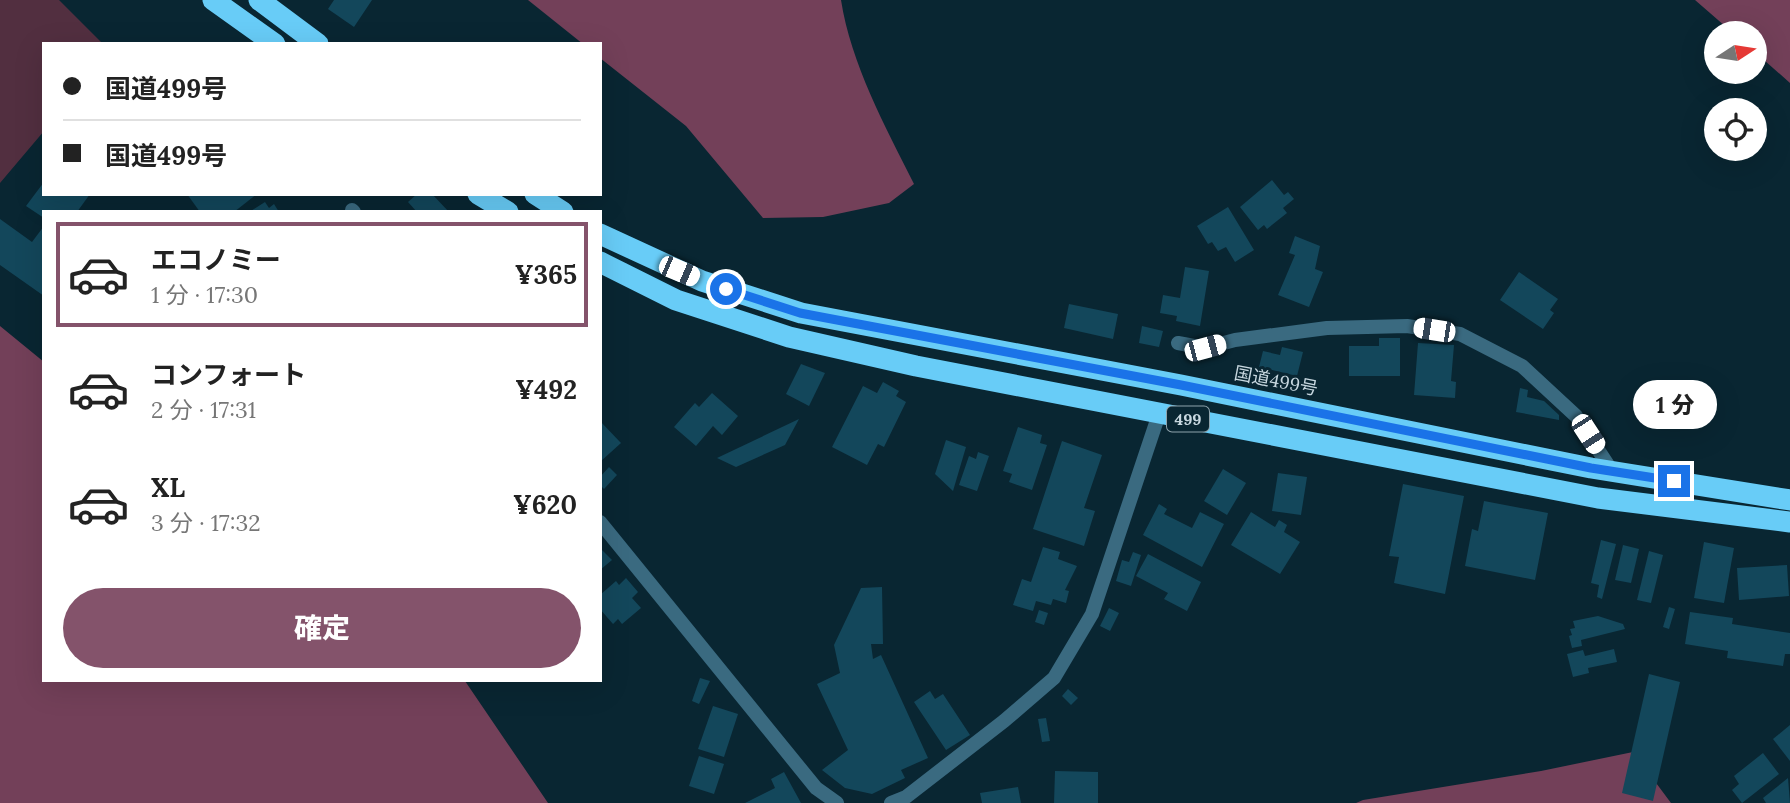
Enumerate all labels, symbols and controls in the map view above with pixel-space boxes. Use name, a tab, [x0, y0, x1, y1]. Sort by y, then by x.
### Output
north arrow	[1704, 21, 1768, 84]
map controls	[1704, 21, 1767, 161]
text: 国道499号	[105, 72, 227, 105]
button: locate	[1704, 98, 1767, 161]
text: 国道499号	[105, 139, 227, 172]
icon: car	[67, 243, 130, 306]
text: エコノミー	[151, 243, 281, 276]
car	[656, 253, 703, 289]
text: ¥365	[515, 258, 577, 291]
route start	[710, 273, 742, 305]
text: 1 分 · 17:30	[151, 280, 258, 309]
car	[1412, 316, 1457, 344]
car	[1182, 332, 1229, 364]
icon: car	[67, 358, 130, 421]
text: コンフォート	[151, 358, 306, 391]
street label: 国道499号	[1232, 361, 1320, 400]
text: ¥492	[515, 373, 577, 406]
callout: 1 分	[1632, 379, 1716, 428]
text: 1 分	[1656, 390, 1694, 419]
text: 2 分 · 17:31	[151, 395, 256, 424]
road number: 499	[1167, 406, 1209, 432]
car	[1568, 411, 1609, 457]
route end	[1658, 465, 1690, 497]
text: XL	[151, 471, 185, 504]
icon: car	[67, 473, 130, 536]
text: ¥620	[513, 488, 577, 521]
text: 3 分 · 17:32	[151, 508, 261, 537]
button: 確定	[63, 588, 581, 668]

